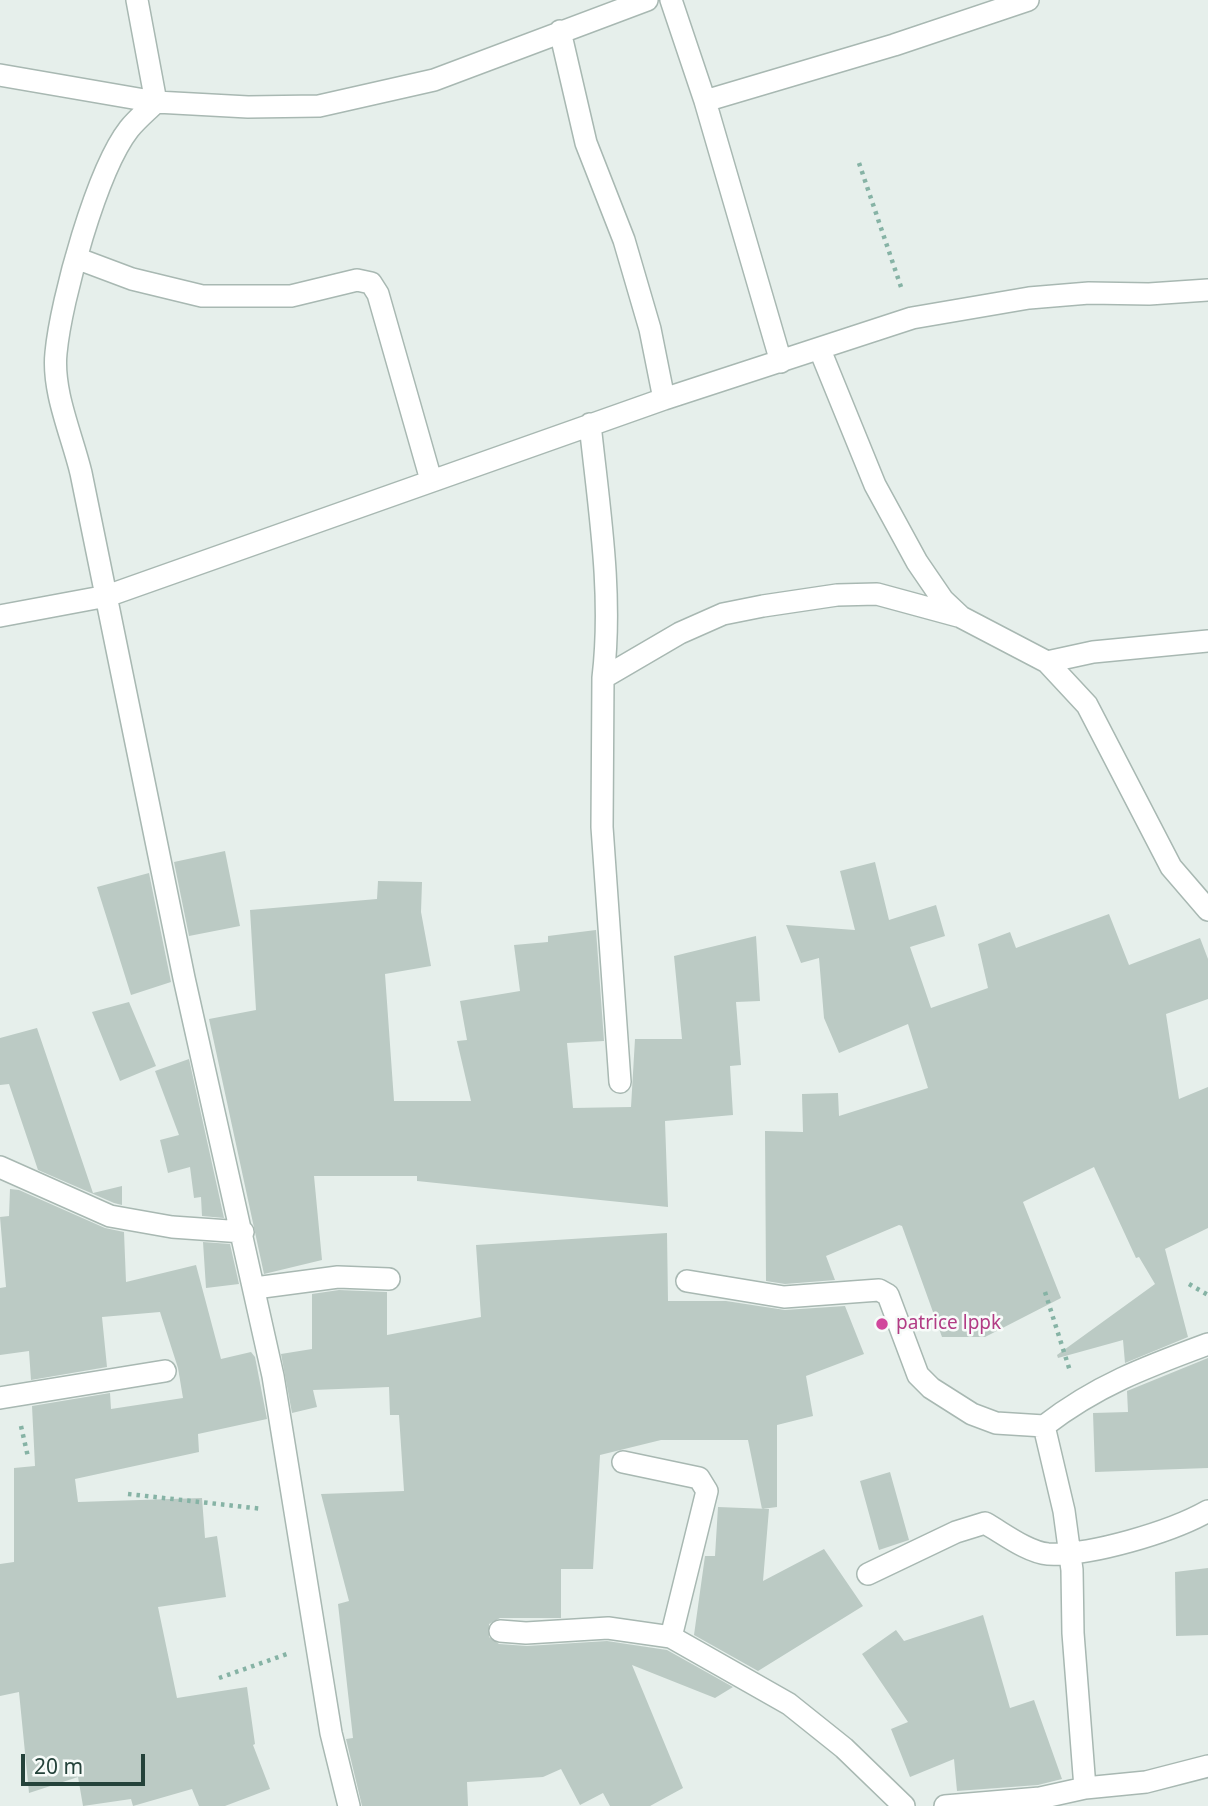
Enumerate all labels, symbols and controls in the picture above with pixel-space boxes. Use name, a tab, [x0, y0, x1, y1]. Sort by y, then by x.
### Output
place label: patrice lppk	[896, 1313, 1001, 1335]
marker: patrice lppk	[874, 1316, 890, 1332]
scale bar	[24, 1740, 149, 1784]
text: 20 m	[34, 1752, 83, 1780]

